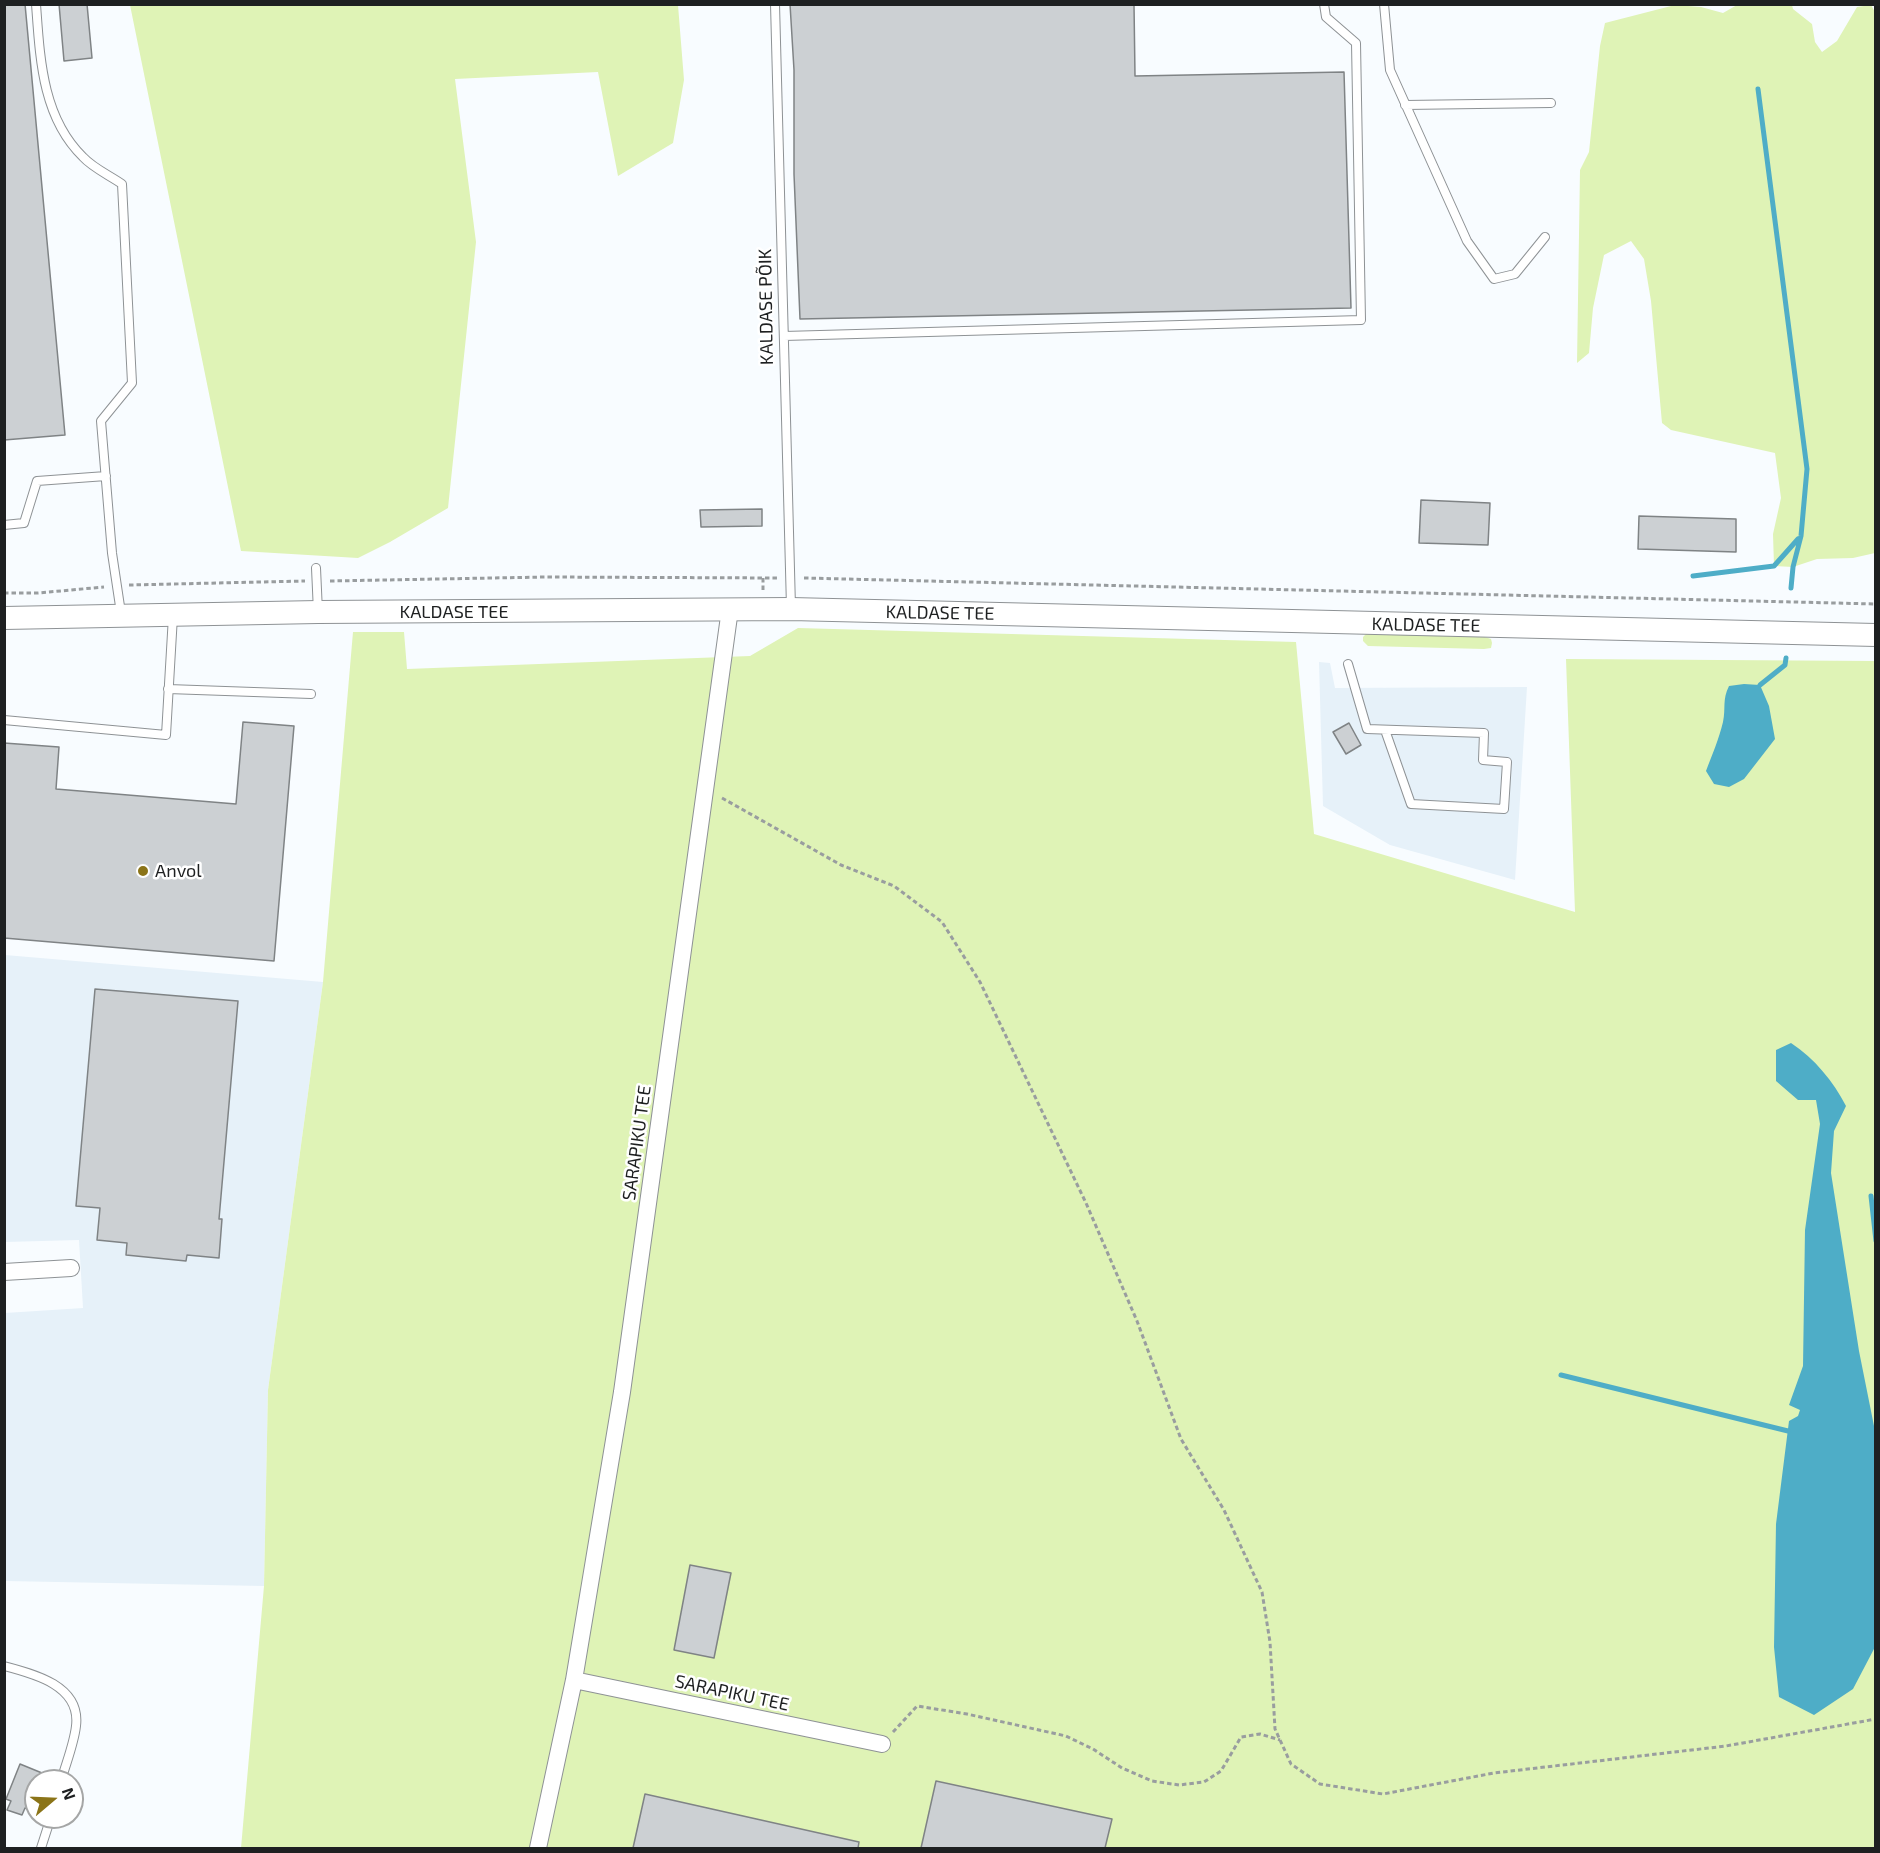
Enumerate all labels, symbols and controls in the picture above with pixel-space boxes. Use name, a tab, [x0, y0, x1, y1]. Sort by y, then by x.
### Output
street label: KALDASE PÕIK	[754, 249, 778, 365]
street label: KALDASE TEE	[400, 601, 508, 623]
street label: KALDASE TEE	[885, 601, 995, 625]
street label: KALDASE TEE	[1371, 613, 1481, 637]
place label: Anvol	[155, 860, 202, 882]
marker: Anvol	[136, 864, 150, 878]
street label: SARAPIKU TEE	[618, 1084, 656, 1202]
street label: SARAPIKU TEE	[673, 1670, 791, 1716]
north arrow	[24, 1769, 84, 1829]
text: N	[59, 1785, 80, 1802]

